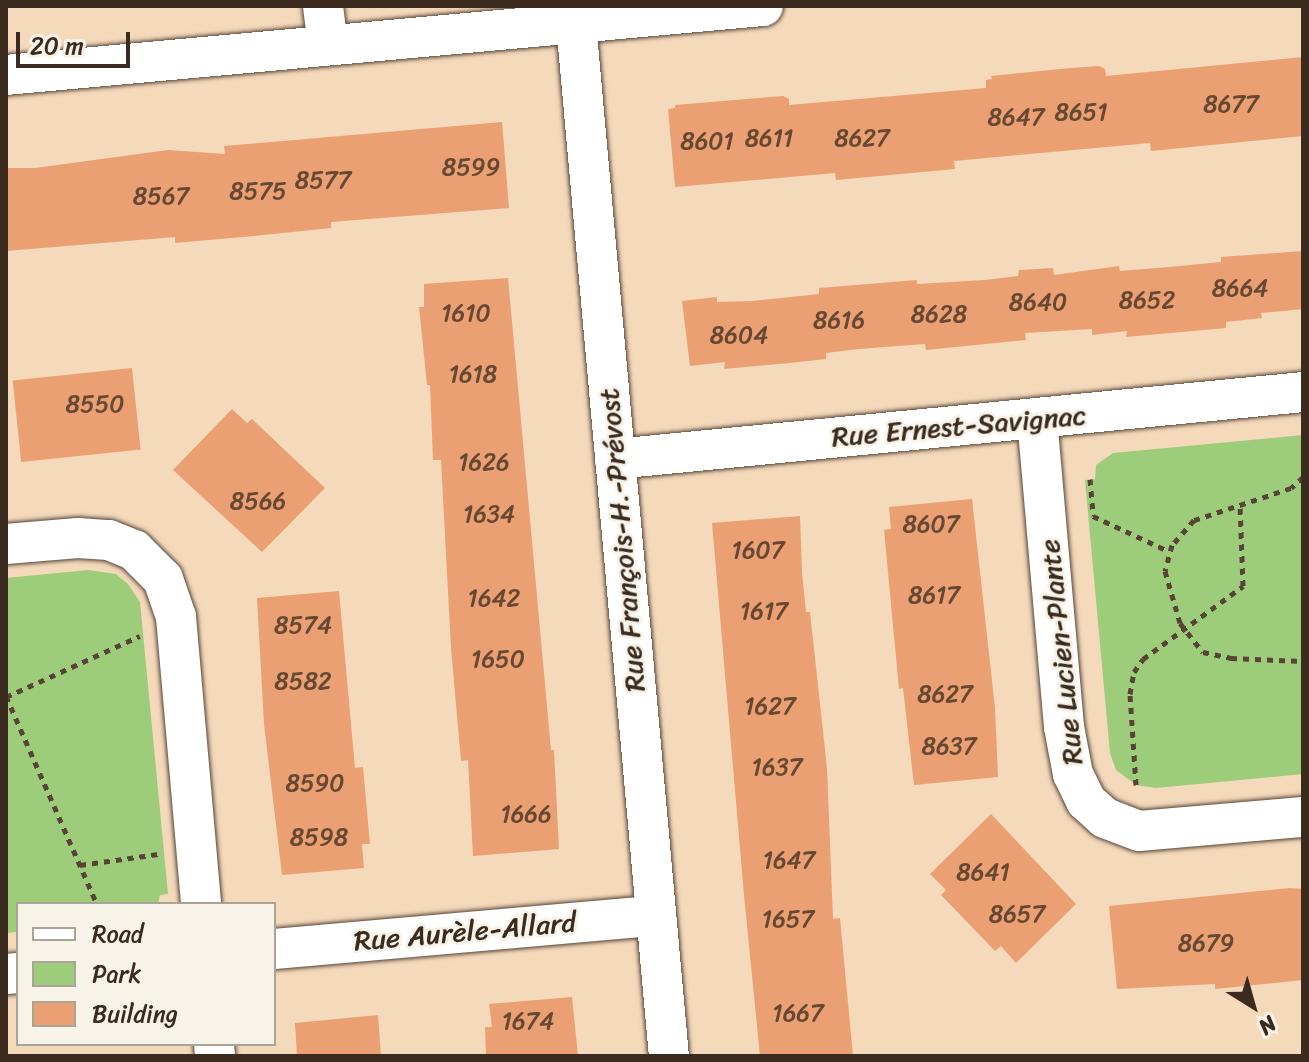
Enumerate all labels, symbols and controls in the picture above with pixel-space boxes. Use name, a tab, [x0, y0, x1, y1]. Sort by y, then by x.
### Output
scale bar	[20, 16, 134, 66]
text: 20 m	[30, 25, 84, 67]
house number: 8677	[1203, 91, 1259, 119]
house number: 8651	[1054, 99, 1108, 127]
house number: 8647	[988, 104, 1044, 132]
house number: 8611	[745, 125, 793, 153]
house number: 8627	[834, 125, 890, 153]
house number: 8601	[680, 128, 734, 156]
house number: 8599	[442, 154, 500, 182]
house number: 8577	[295, 167, 351, 195]
house number: 8575	[229, 178, 287, 206]
house number: 8567	[133, 183, 189, 211]
house number: 8664	[1212, 275, 1268, 303]
house number: 8652	[1119, 287, 1175, 315]
house number: 8640	[1009, 289, 1067, 317]
house number: 1610	[441, 300, 491, 328]
house number: 8628	[911, 301, 967, 329]
house number: 8616	[813, 307, 865, 335]
house number: 8604	[710, 322, 768, 350]
house number: 1618	[449, 361, 497, 389]
street label: Rue François-H.-Prévost	[592, 387, 652, 693]
house number: 8550	[66, 391, 124, 419]
street label: Rue Ernest-Savignac	[830, 398, 1088, 454]
house number: 1626	[458, 449, 510, 477]
house number: 8566	[230, 488, 286, 516]
house number: 1634	[463, 501, 515, 529]
house number: 8607	[903, 511, 959, 539]
house number: 1607	[732, 537, 784, 565]
street label: Rue Lucien-Plante	[1032, 538, 1090, 766]
house number: 8617	[908, 582, 960, 610]
house number: 1642	[468, 585, 520, 613]
house number: 1617	[740, 598, 788, 626]
house number: 8574	[274, 612, 332, 640]
house number: 1650	[471, 646, 525, 674]
house number: 8582	[274, 668, 332, 696]
house number: 8627	[917, 681, 973, 709]
house number: 1627	[744, 693, 796, 721]
house number: 8637	[922, 733, 976, 761]
house number: 1637	[752, 754, 802, 782]
house number: 8590	[285, 770, 345, 798]
house number: 1666	[500, 801, 552, 829]
house number: 8598	[290, 824, 348, 852]
house number: 1647	[763, 847, 815, 875]
house number: 8641	[956, 859, 1010, 887]
house number: 8657	[989, 901, 1045, 929]
legend	[16, 902, 276, 1046]
street label: Rue Aurèle-Allard	[353, 906, 577, 958]
house number: 1657	[762, 906, 814, 934]
text: Road	[92, 913, 143, 955]
house number: 8679	[1178, 930, 1234, 958]
text: Park	[92, 953, 141, 995]
north arrow	[1213, 966, 1293, 1046]
text: Building	[92, 993, 178, 1035]
house number: 1667	[772, 1000, 824, 1028]
text: N	[1250, 1005, 1286, 1046]
house number: 1674	[502, 1008, 554, 1036]

